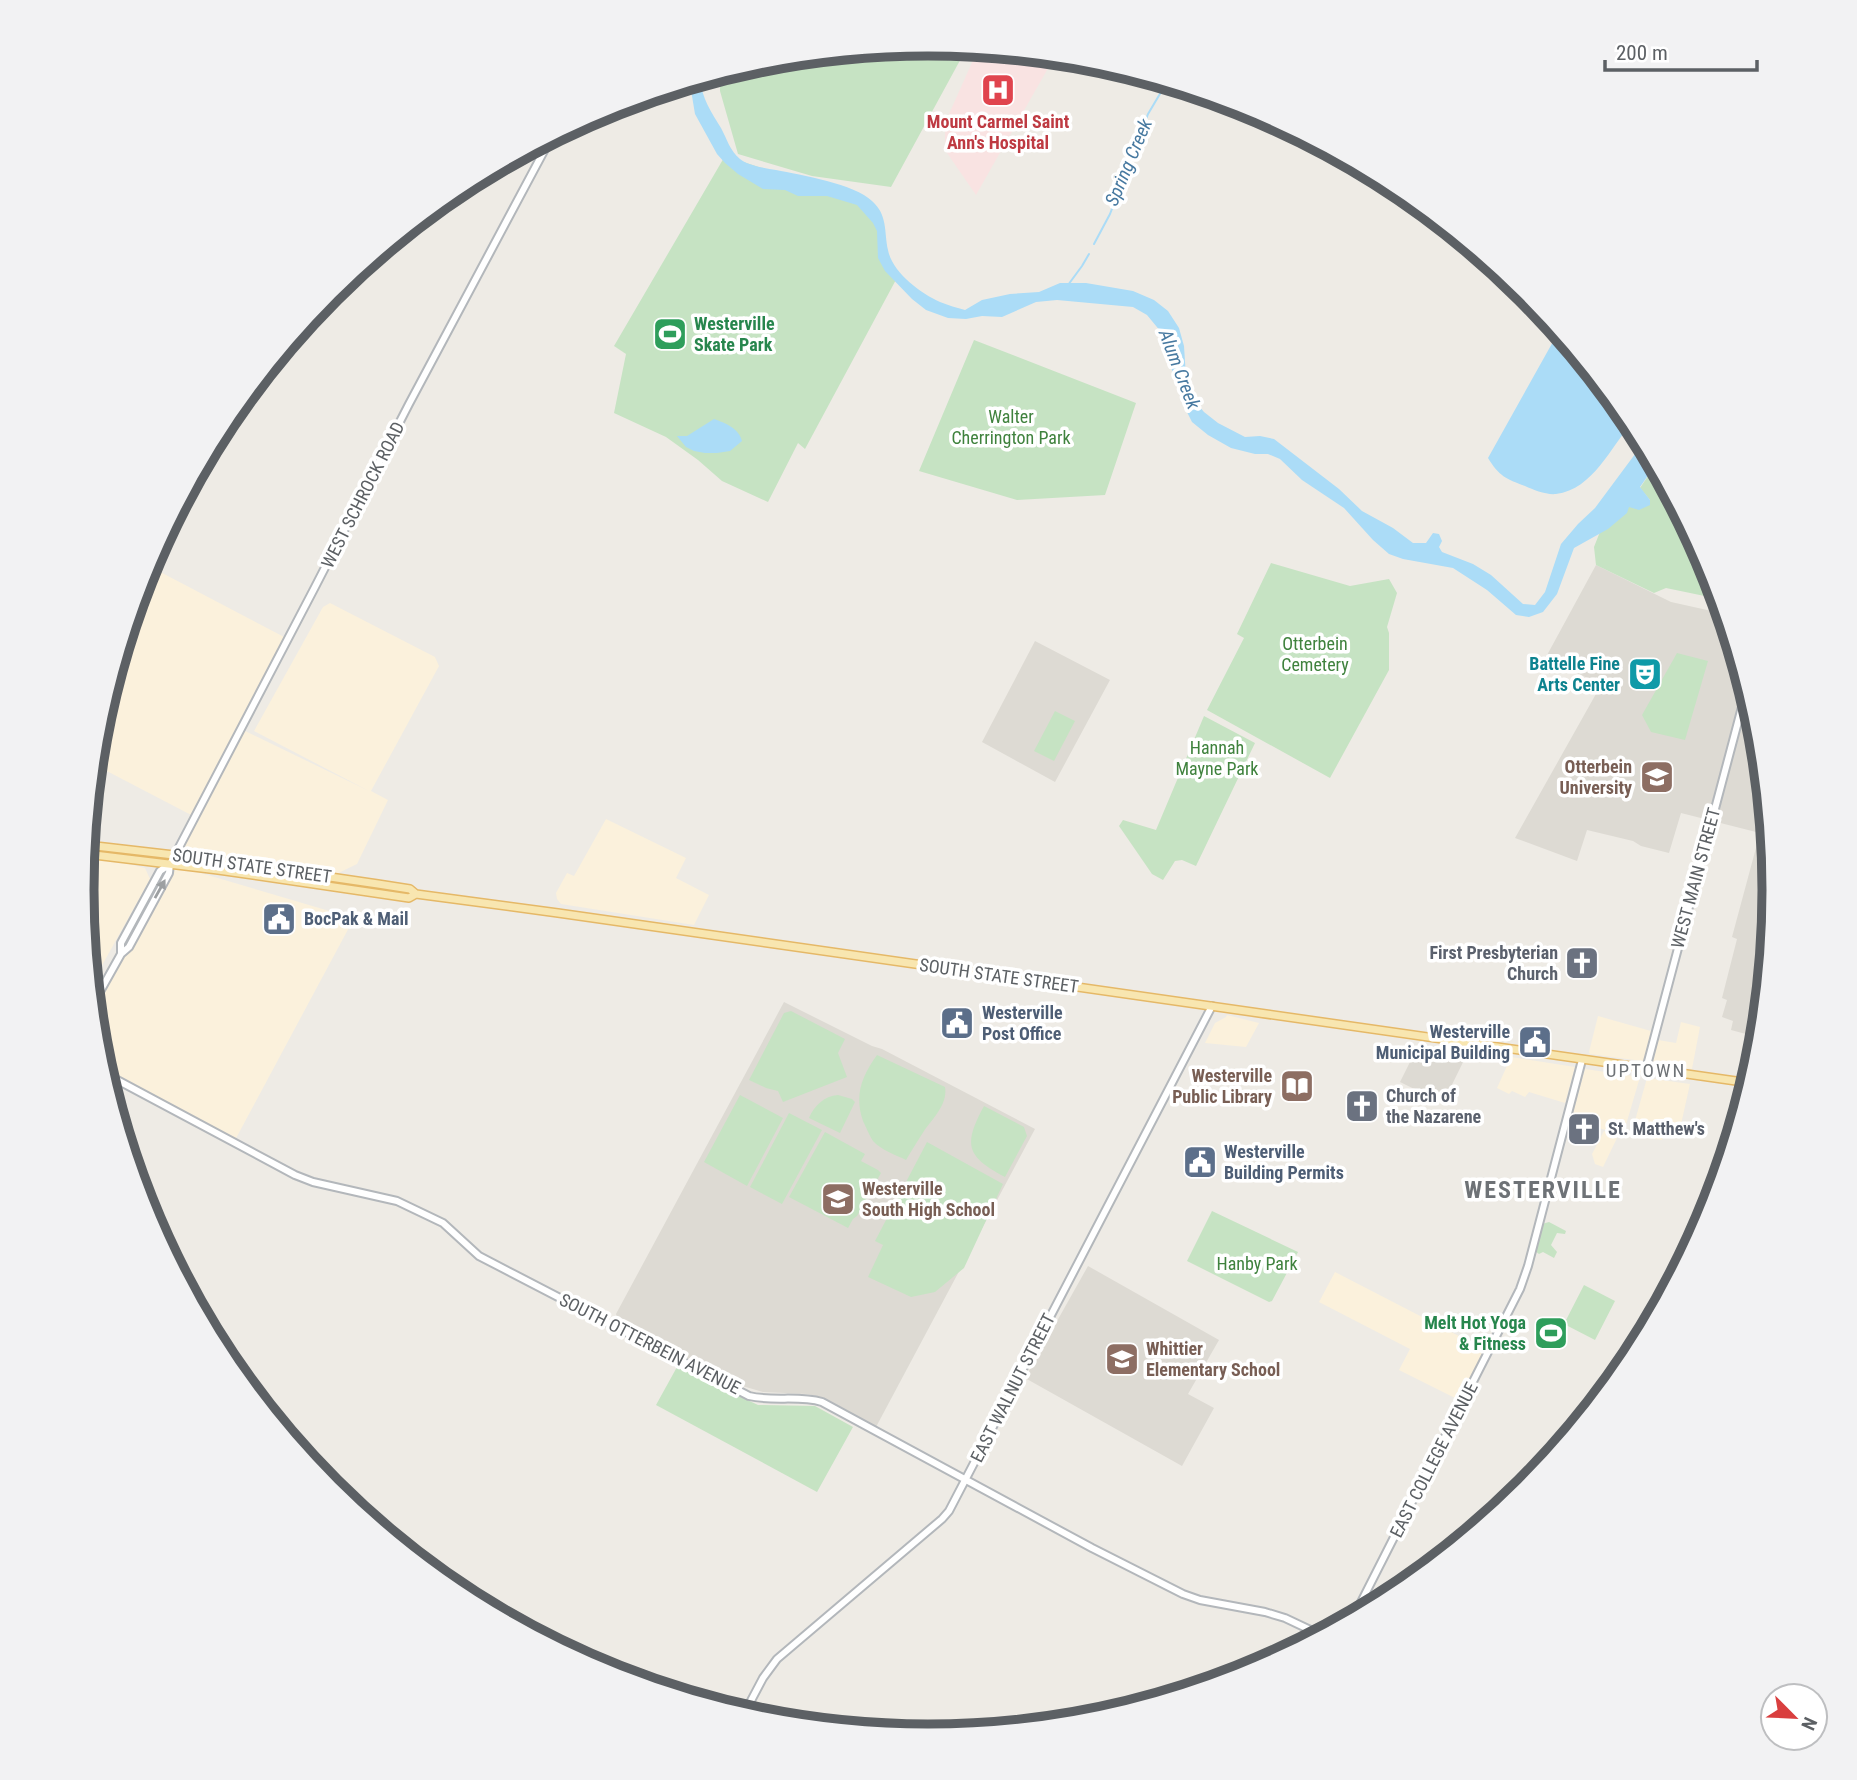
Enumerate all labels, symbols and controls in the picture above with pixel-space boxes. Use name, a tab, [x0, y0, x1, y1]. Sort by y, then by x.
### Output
scale bar	[1605, 28, 1757, 72]
text: 200 m	[1616, 41, 1668, 65]
hospital icon: Mount Carmel Saint Ann's Hospital	[979, 71, 1017, 109]
place label: Mount Carmel Saint Ann's Hospital	[927, 111, 1070, 153]
water label: Spring Creek	[1100, 115, 1157, 209]
place label: Westerville Skate Park	[694, 313, 775, 355]
sports icon: Westerville Skate Park	[651, 315, 689, 353]
water label: Alum Creek	[1153, 325, 1205, 413]
park label: Walter Cherrington Park	[951, 406, 1071, 448]
street label: WEST SCHROCK ROAD	[317, 418, 409, 571]
park label: Otterbein Cemetery	[1281, 633, 1349, 675]
place label: Battelle Fine Arts Center	[1529, 653, 1620, 695]
theatre icon: Battelle Fine Arts Center	[1626, 655, 1664, 693]
park label: Hannah Mayne Park	[1176, 737, 1258, 779]
place label: Otterbein University	[1560, 756, 1632, 798]
school or university icon: Otterbein University	[1638, 758, 1676, 796]
street label: WEST MAIN STREET	[1667, 805, 1724, 951]
street label: SOUTH STATE STREET	[171, 844, 333, 887]
one-way arrow	[154, 879, 166, 899]
public building icon: BocPak & Mail	[260, 900, 298, 938]
place label: BocPak & Mail	[304, 908, 408, 929]
place label: First Presbyterian Church	[1429, 942, 1558, 984]
church icon: First Presbyterian Church	[1563, 944, 1601, 982]
street label: SOUTH STATE STREET	[918, 954, 1080, 997]
place label: Westerville Post Office	[982, 1002, 1063, 1044]
public building icon: Westerville Post Office	[938, 1004, 976, 1042]
place label: Westerville Municipal Building	[1376, 1021, 1510, 1063]
public building icon: Westerville Municipal Building	[1516, 1023, 1554, 1061]
district label: UPTOWN	[1606, 1059, 1686, 1082]
place label: Westerville Public Library	[1172, 1065, 1272, 1107]
library icon: Westerville Public Library	[1278, 1067, 1316, 1105]
place label: Church of the Nazarene	[1386, 1085, 1482, 1127]
church icon: Church of the Nazarene	[1343, 1087, 1381, 1125]
church icon: St. Matthew's	[1565, 1110, 1603, 1148]
place label: St. Matthew's	[1608, 1118, 1705, 1139]
place label: Westerville Building Permits	[1224, 1141, 1344, 1183]
public building icon: Westerville Building Permits	[1181, 1143, 1219, 1181]
district label: WESTERVILLE	[1464, 1176, 1622, 1204]
place label: Westerville South High School	[862, 1178, 995, 1220]
school or university icon: Westerville South High School	[819, 1180, 857, 1218]
park label: Hanby Park	[1216, 1253, 1298, 1274]
street label: SOUTH OTTERBEIN AVENUE	[556, 1289, 744, 1398]
street label: EAST WALNUT STREET	[966, 1310, 1059, 1466]
place label: Melt Hot Yoga & Fitness	[1424, 1312, 1526, 1354]
sports icon: Melt Hot Yoga & Fitness	[1532, 1314, 1570, 1352]
place label: Whittier Elementary School	[1146, 1338, 1280, 1380]
school or university icon: Whittier Elementary School	[1103, 1340, 1141, 1378]
street label: EAST COLLEGE AVENUE	[1385, 1379, 1482, 1541]
north arrow	[1759, 1682, 1829, 1752]
text: N	[1796, 1714, 1822, 1734]

